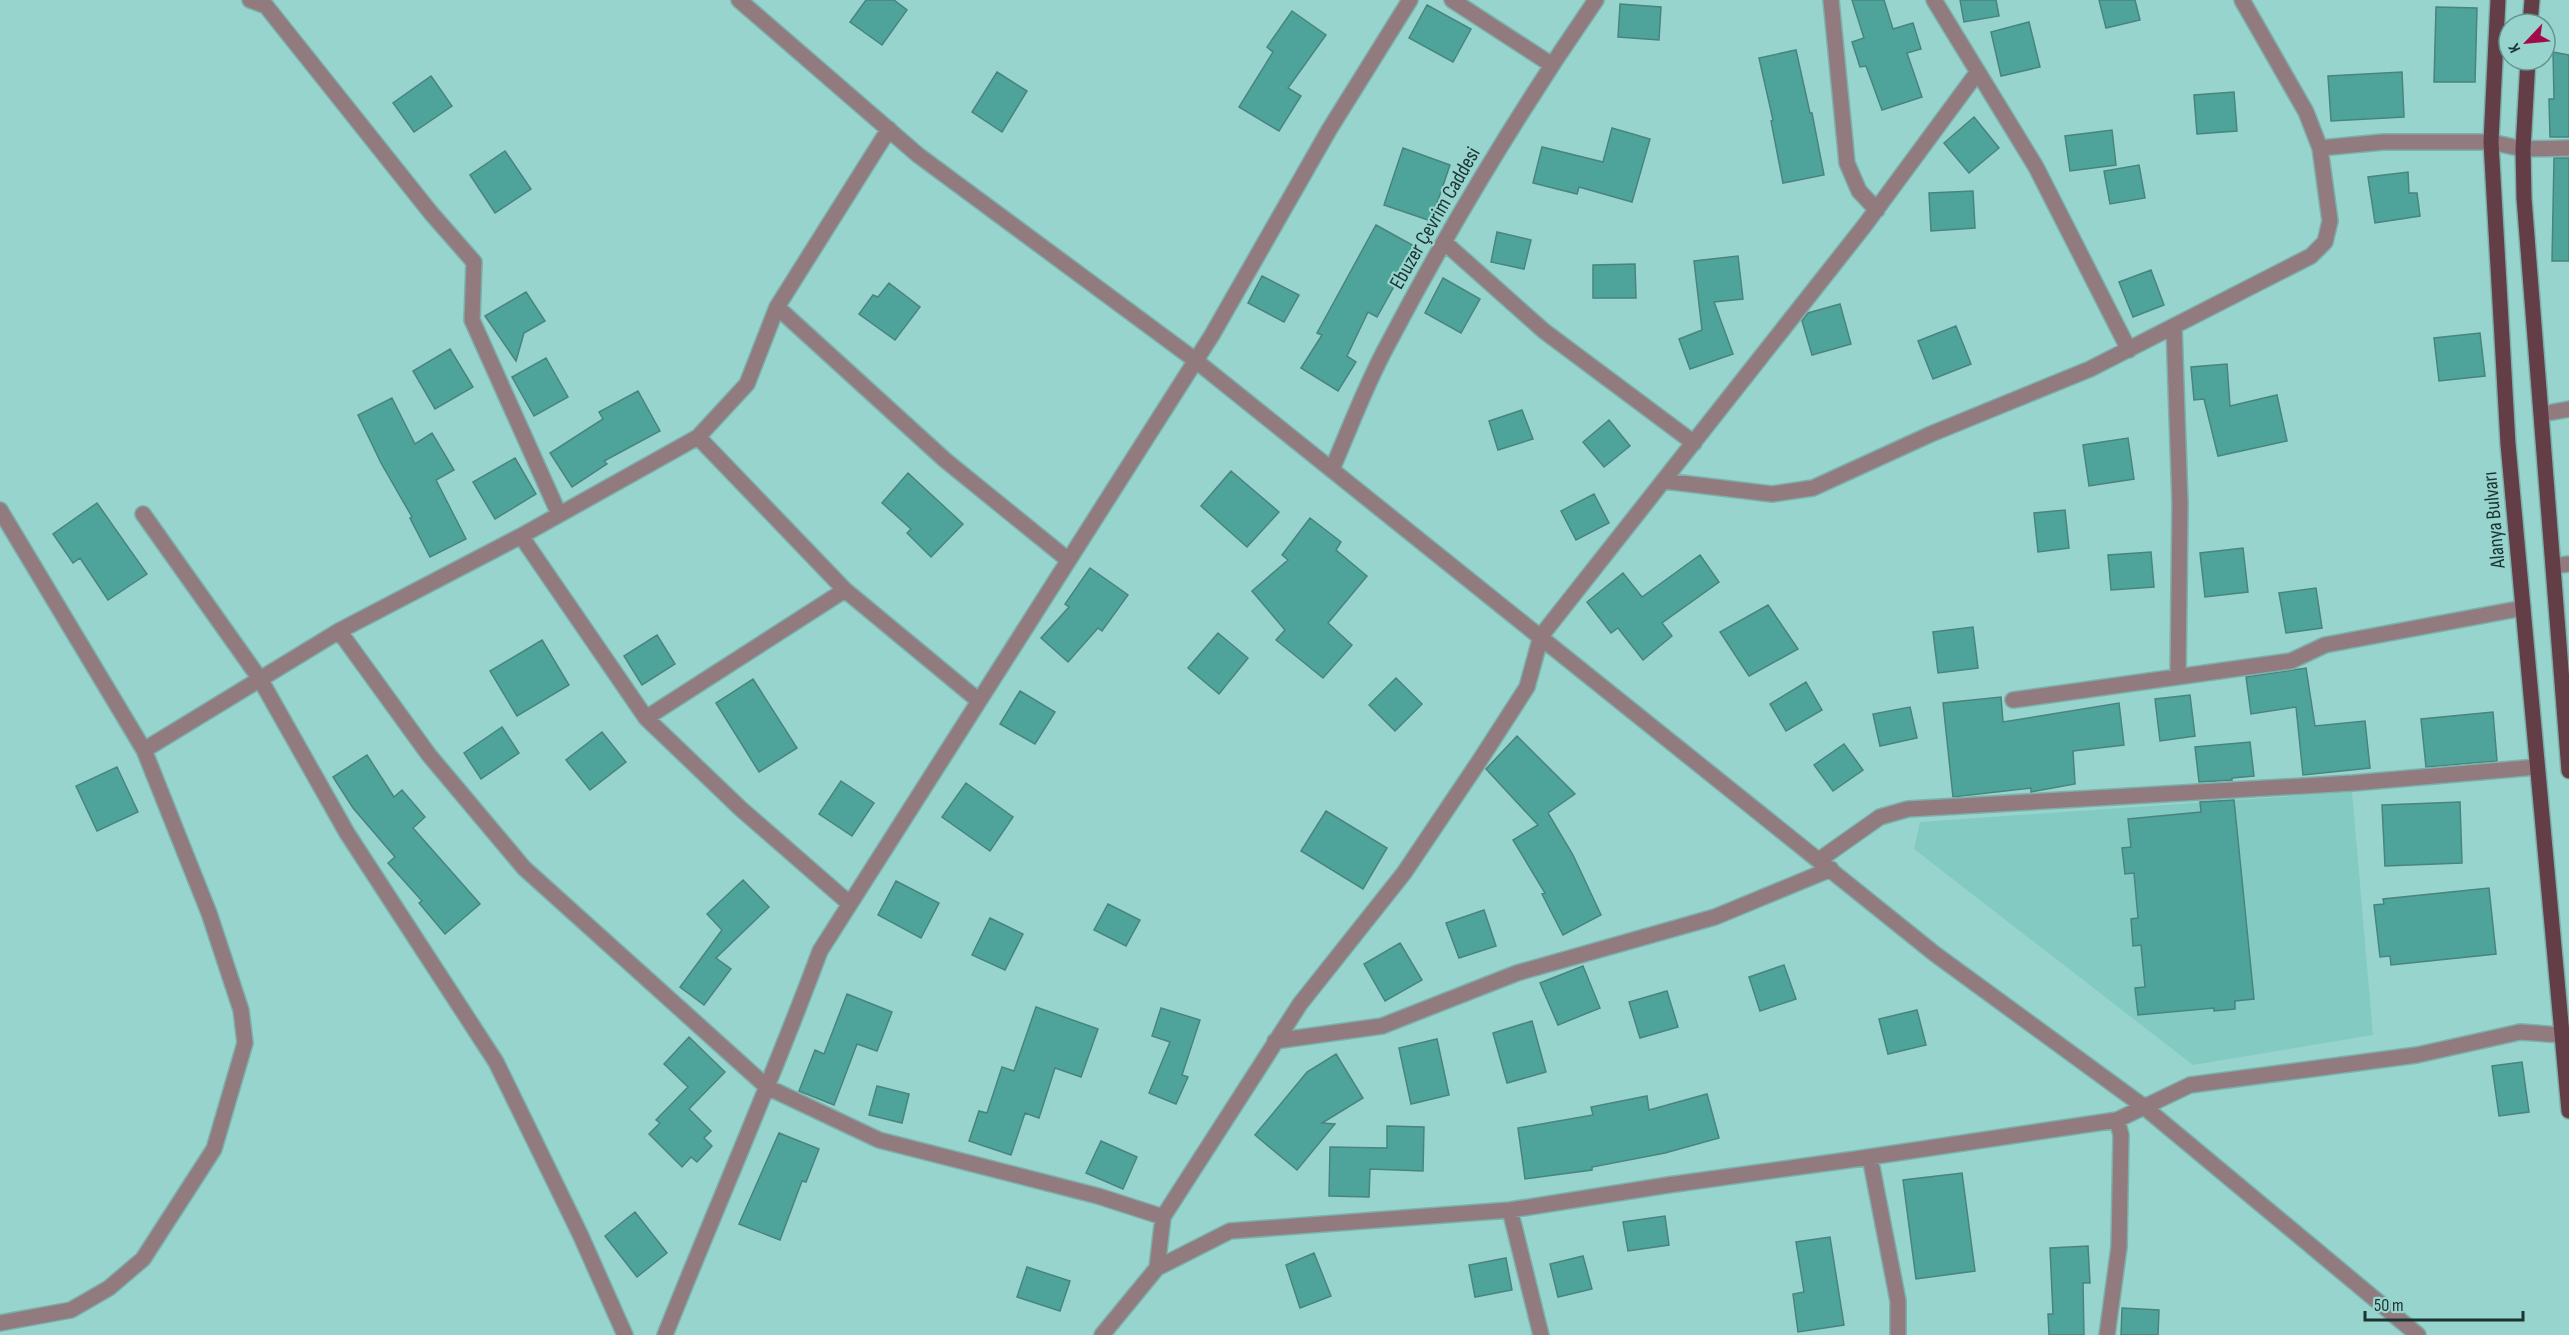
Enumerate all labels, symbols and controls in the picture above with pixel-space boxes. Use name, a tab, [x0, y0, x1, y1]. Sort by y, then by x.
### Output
north arrow	[2497, 12, 2557, 72]
text: K	[2505, 40, 2525, 56]
street label: Ebuzer Çevrim Caddesi	[1384, 143, 1486, 293]
street label: Alanya Bulvarı	[2477, 470, 2511, 571]
scale bar	[2365, 1284, 2522, 1322]
text: 50 m	[2374, 1295, 2404, 1316]

